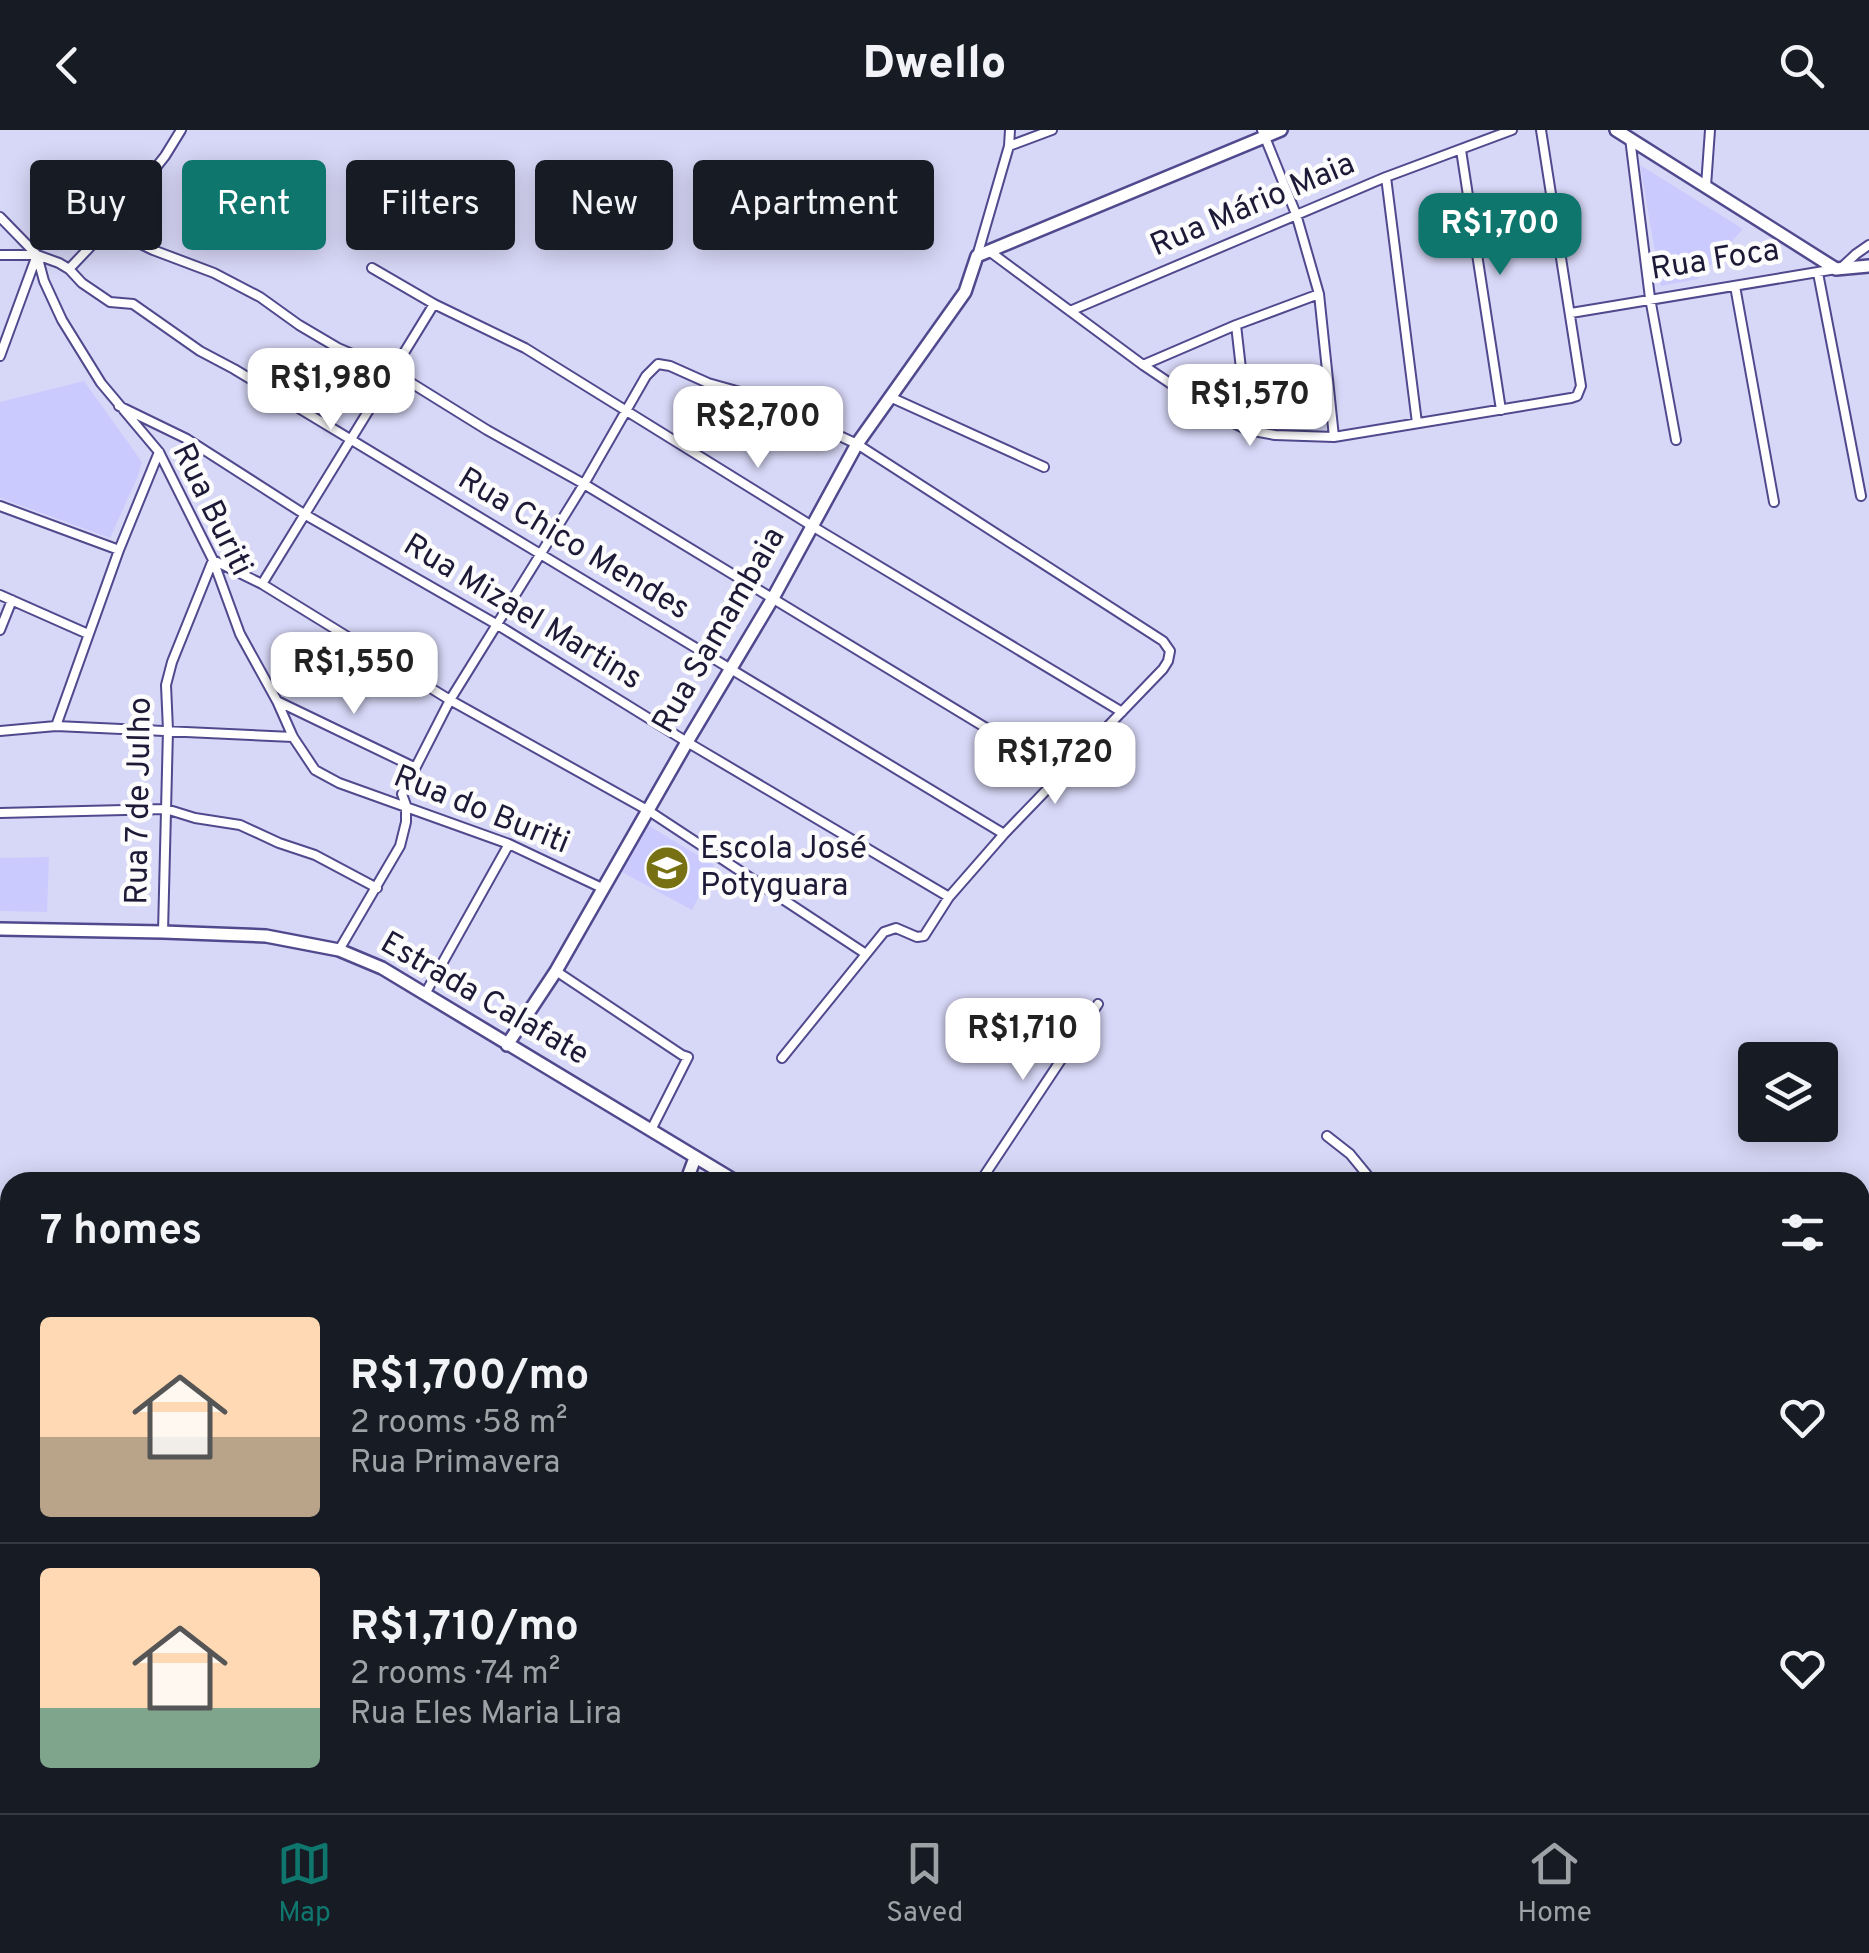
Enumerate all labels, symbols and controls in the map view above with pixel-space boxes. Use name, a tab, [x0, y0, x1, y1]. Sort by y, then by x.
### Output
text: Dwello	[863, 37, 1006, 94]
icon: back	[40, 38, 95, 93]
icon: search	[1774, 38, 1829, 93]
street label: Rua Mário Maia	[1145, 145, 1361, 267]
chip: Buy	[30, 160, 162, 250]
chip: Rent	[182, 160, 326, 250]
chip: Filters	[346, 160, 515, 250]
chip: New	[535, 160, 673, 250]
chip: Apartment	[693, 160, 934, 250]
pin: R$1,700	[1408, 193, 1592, 278]
text: R$1,700	[1440, 205, 1560, 245]
street label: Rua Foca	[1648, 231, 1782, 291]
pin: R$1,980	[239, 348, 423, 433]
text: R$1,980	[270, 360, 392, 400]
pin: R$1,570	[1158, 364, 1342, 449]
text: R$1,570	[1190, 376, 1310, 416]
pin: R$2,700	[666, 386, 850, 471]
text: R$2,700	[695, 398, 821, 438]
street label: Rua Buriti	[162, 437, 260, 583]
street label: Rua Chico Mendes	[450, 460, 696, 630]
street label: Rua Samambaia	[645, 521, 795, 741]
street label: Rua Mizael Martins	[395, 526, 649, 700]
pin: R$1,550	[262, 632, 446, 717]
text: R$1,550	[293, 644, 415, 684]
street label: Rua 7 de Julho	[118, 697, 162, 905]
pin: R$1,720	[963, 722, 1147, 807]
text: R$1,720	[996, 734, 1114, 774]
street label: Rua do Buriti	[387, 758, 575, 864]
place label: Escola José Potyguara	[700, 830, 867, 907]
school or university icon: Escola José Potyguara	[644, 845, 690, 891]
street label: Estrada Calafate	[373, 924, 595, 1076]
pin: R$1,710	[931, 998, 1115, 1083]
text: R$1,710	[967, 1010, 1079, 1050]
map controls	[1738, 1042, 1838, 1142]
button: layers	[1738, 1042, 1838, 1142]
icon: filters	[1775, 1205, 1830, 1260]
text: 7 homes	[40, 1206, 202, 1259]
text: R$1,700/mo	[350, 1351, 589, 1404]
icon: home	[120, 1357, 240, 1477]
icon: heart	[1775, 1390, 1830, 1445]
text: 2 rooms · 58 m²	[350, 1404, 568, 1444]
text: Rua Primavera	[350, 1444, 560, 1484]
text: R$1,710/mo	[350, 1602, 579, 1655]
icon: home	[120, 1608, 240, 1728]
icon: heart	[1775, 1641, 1830, 1696]
text: 2 rooms · 74 m²	[350, 1655, 560, 1695]
text: Rua Eles Maria Lira	[350, 1695, 622, 1735]
tab: Map	[277, 1836, 332, 1932]
tab: Saved	[886, 1836, 963, 1932]
tab: Home	[1518, 1836, 1592, 1932]

